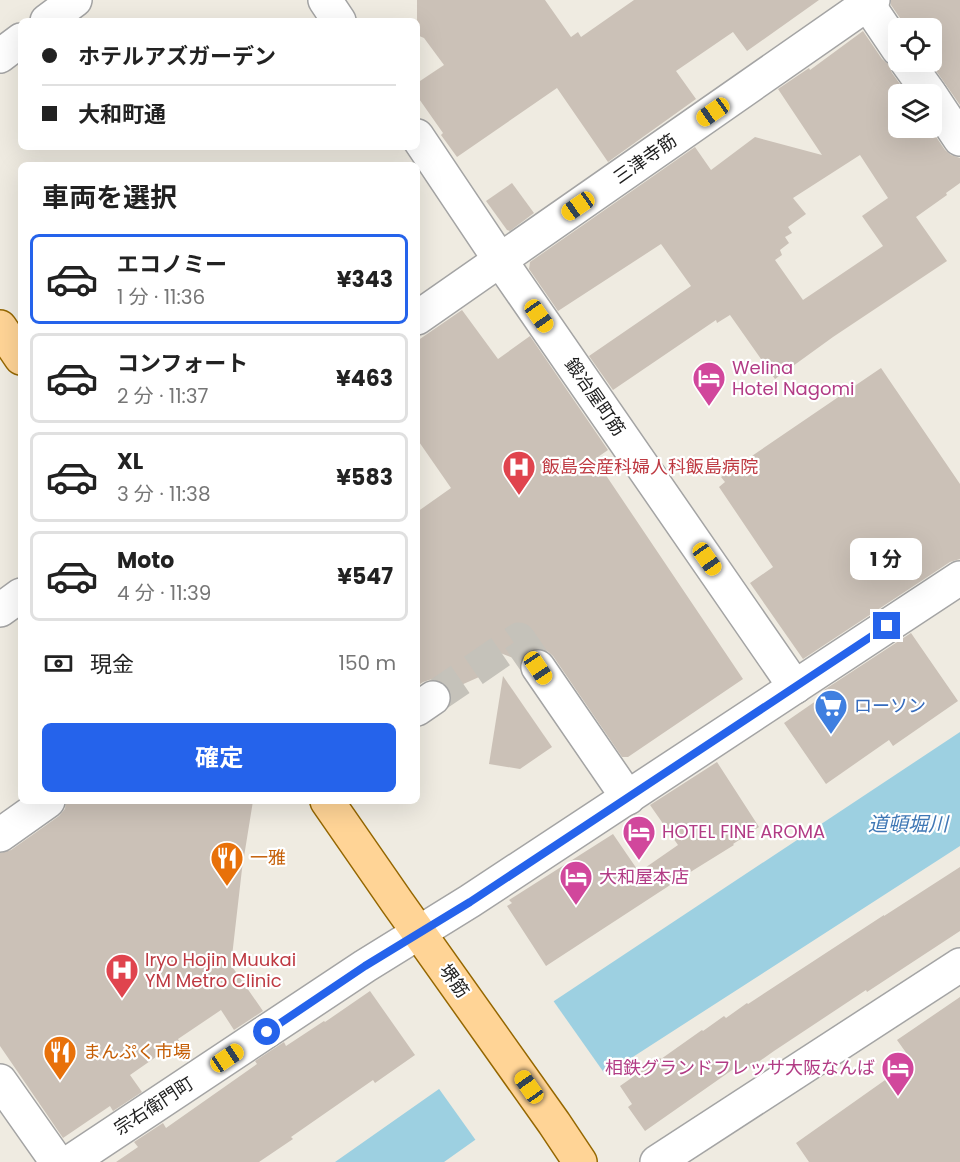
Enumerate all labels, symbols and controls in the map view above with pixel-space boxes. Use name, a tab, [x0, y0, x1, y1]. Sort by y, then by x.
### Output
map controls	[888, 18, 942, 138]
button: locate	[888, 18, 942, 72]
text: ホテルアズガーデン	[78, 41, 276, 72]
button: layers	[888, 84, 942, 138]
car	[693, 94, 733, 130]
text: 大和町通	[78, 99, 166, 130]
street label: 三津寺筋	[608, 128, 681, 189]
text: 車両を選択	[42, 179, 177, 216]
car	[558, 188, 598, 224]
text: エコノミー	[117, 249, 227, 280]
icon: car	[45, 252, 99, 306]
text: ¥343	[337, 264, 393, 295]
text: 1 分 · 11:36	[117, 283, 205, 311]
car	[521, 296, 557, 336]
text: コンフォート	[117, 348, 248, 379]
icon: car	[45, 351, 99, 405]
street label: 鍛冶屋町筋	[559, 353, 631, 441]
place label: Welina Hotel Nagomi	[732, 355, 854, 401]
hotel icon: Welina Hotel Nagomi	[691, 360, 727, 407]
text: ¥463	[336, 363, 393, 394]
text: 2 分 · 11:37	[117, 382, 209, 410]
text: XL	[117, 446, 143, 477]
hospital icon: 飯島会産科婦人科飯島病院	[501, 449, 537, 496]
icon: car	[45, 450, 99, 504]
place label: 飯島会産科婦人科飯島病院	[542, 454, 758, 479]
text: ¥583	[336, 462, 393, 493]
text: 3 分 · 11:38	[117, 480, 211, 508]
car	[689, 539, 725, 579]
callout: 1 分	[851, 539, 923, 581]
text: Moto	[117, 545, 174, 576]
text: 1 分	[870, 545, 902, 573]
icon: car	[45, 549, 99, 603]
text: ¥547	[337, 561, 393, 592]
text: 4 分 · 11:39	[117, 579, 211, 607]
route end	[873, 612, 900, 639]
icon: cash	[42, 647, 75, 680]
car	[520, 648, 556, 688]
text: 現金	[90, 649, 134, 680]
text: 150 m	[339, 649, 396, 677]
supermarket icon: ローソン	[813, 688, 849, 735]
place label: ローソン	[854, 693, 926, 718]
button: 確定	[42, 723, 396, 792]
water label: 道頓堀川	[868, 810, 950, 838]
hotel icon: HOTEL FINE AROMA	[621, 814, 657, 861]
place label: HOTEL FINE AROMA	[662, 819, 825, 844]
restaurant icon: 一雅	[209, 840, 245, 887]
place label: 一雅	[250, 845, 286, 870]
hotel icon: 大和屋本店	[558, 859, 594, 906]
place label: 大和屋本店	[599, 864, 689, 889]
place label: Iryo Hojin Muukai YM Metro Clinic	[145, 947, 296, 993]
hospital icon: Iryo Hojin Muukai YM Metro Clinic	[104, 952, 140, 999]
street label: 堺筋	[434, 959, 475, 1003]
route start	[253, 1018, 280, 1045]
restaurant icon: まんぷく市場	[42, 1034, 78, 1081]
place label: まんぷく市場	[83, 1039, 191, 1064]
car	[207, 1040, 247, 1076]
hotel icon: 相鉄グランドフレッサ大阪なんば	[880, 1050, 916, 1097]
place label: 相鉄グランドフレッサ大阪なんば	[605, 1055, 875, 1080]
car	[511, 1067, 547, 1107]
street label: 宗右衛門町	[109, 1071, 198, 1141]

